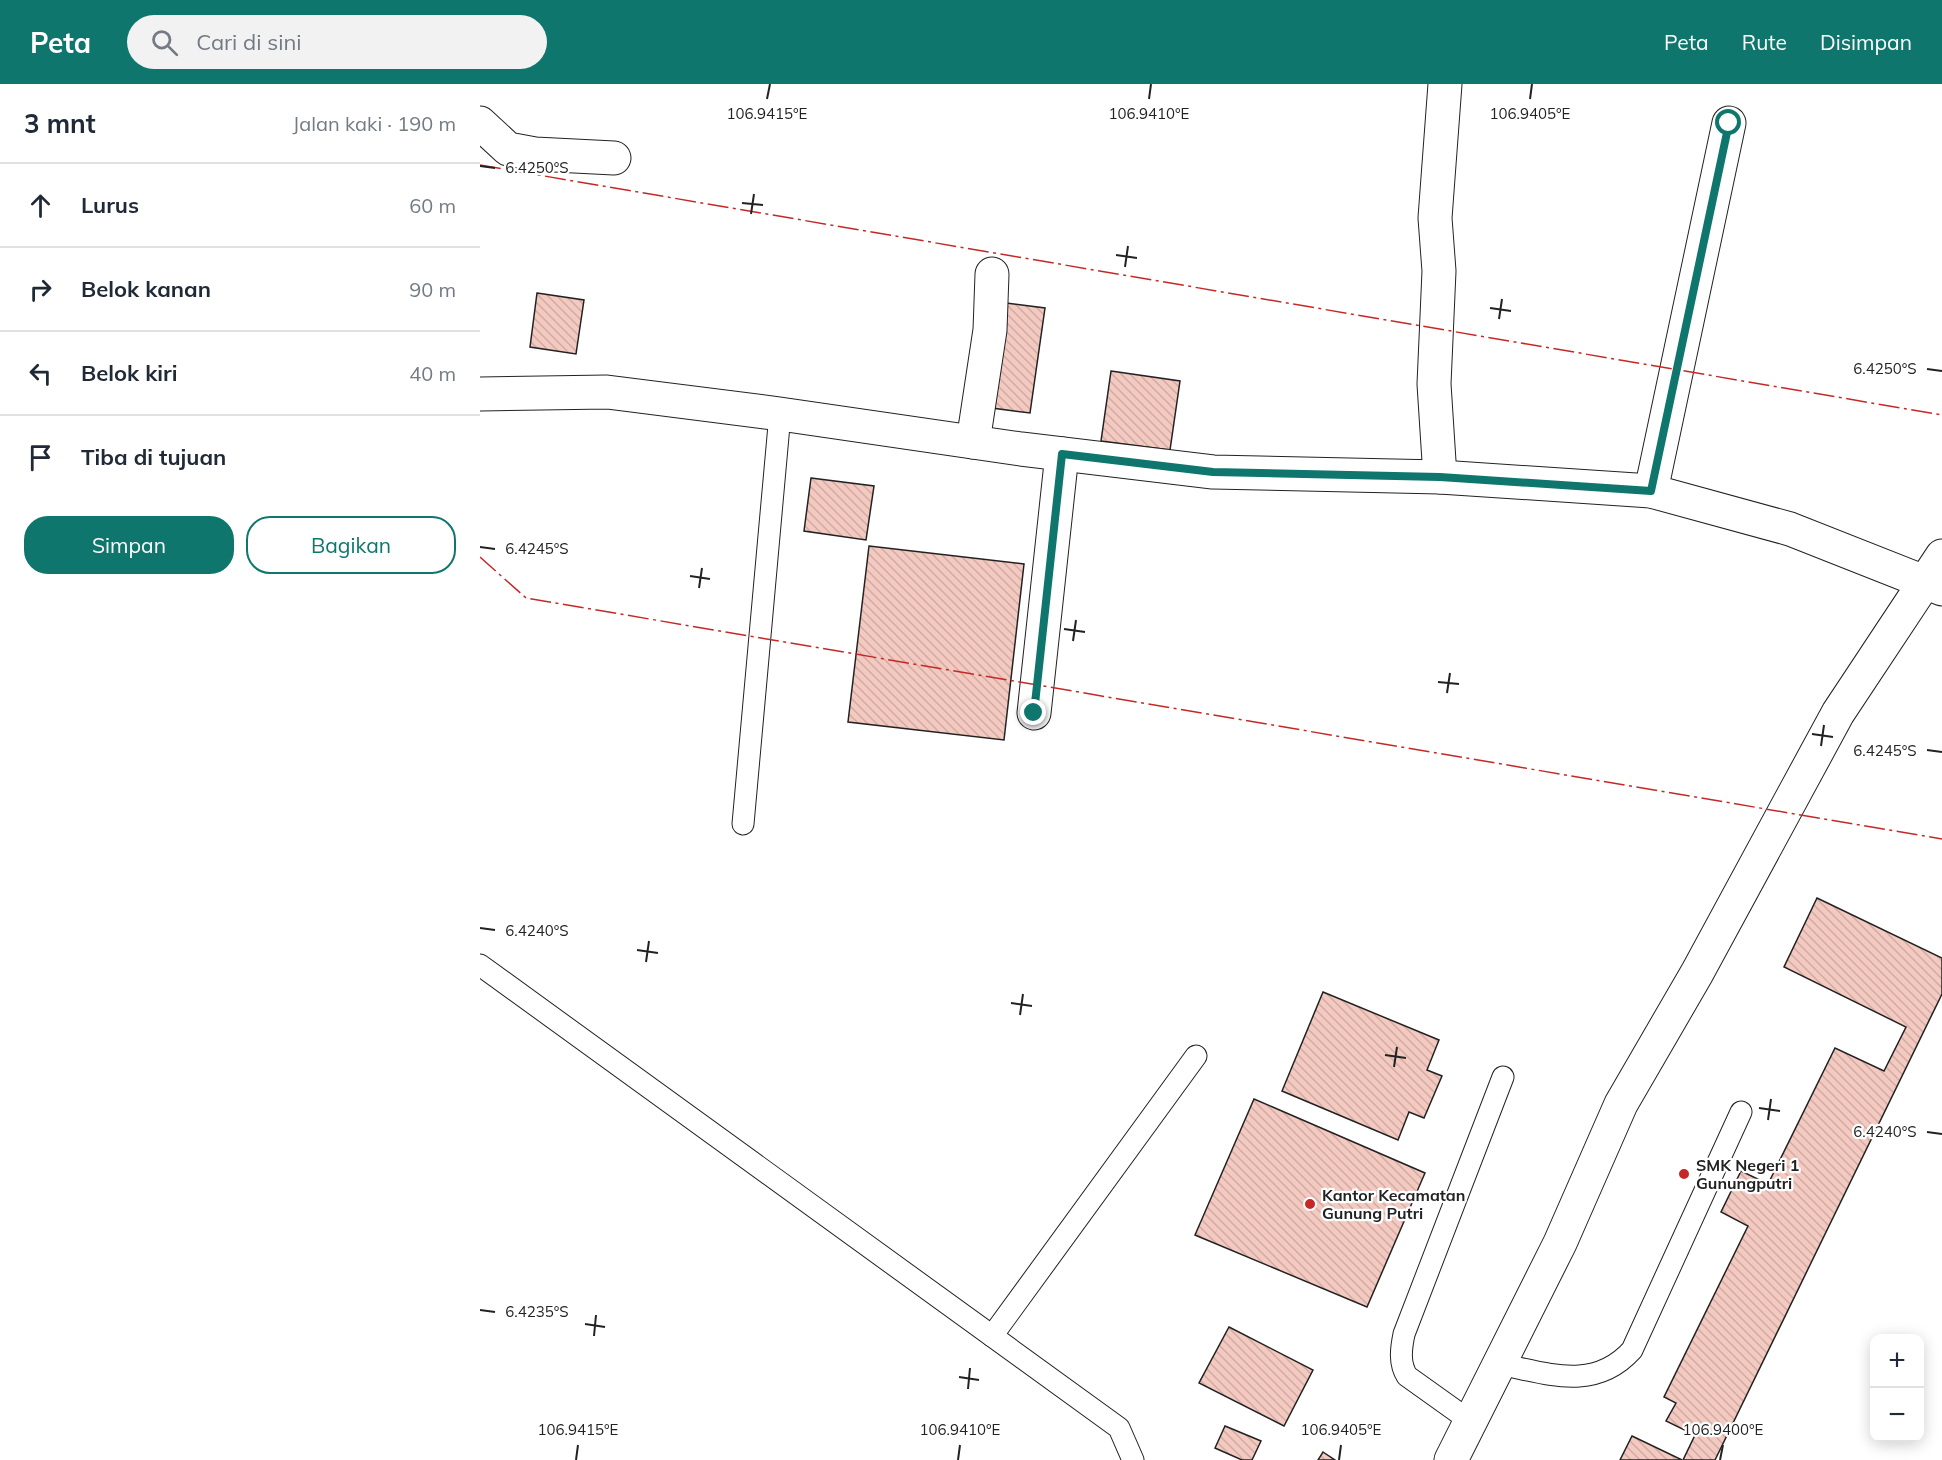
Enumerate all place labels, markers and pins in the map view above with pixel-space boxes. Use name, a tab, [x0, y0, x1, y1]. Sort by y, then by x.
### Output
place label: SMK Negeri 1 Gunungputri	[1696, 1155, 1799, 1193]
marker: SMK Negeri 1 Gunungputri	[1677, 1167, 1691, 1181]
place label: Kantor Kecamatan Gunung Putri	[1322, 1185, 1465, 1223]
marker: Kantor Kecamatan Gunung Putri	[1303, 1197, 1317, 1211]

